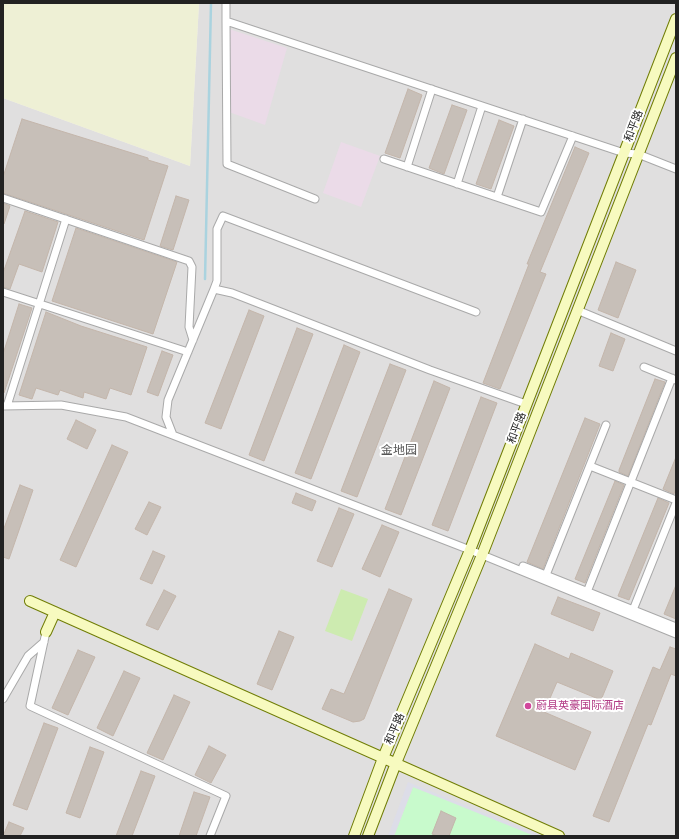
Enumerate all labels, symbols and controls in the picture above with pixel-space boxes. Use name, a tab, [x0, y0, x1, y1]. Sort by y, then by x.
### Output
street label: 和平路	[622, 108, 646, 144]
street label: 和平路	[505, 410, 529, 446]
district label: 金地园	[381, 444, 417, 458]
place label: 蔚县英豪国际酒店	[536, 699, 624, 713]
marker: 蔚县英豪国际酒店	[523, 701, 533, 711]
street label: 和平路	[382, 711, 408, 747]

